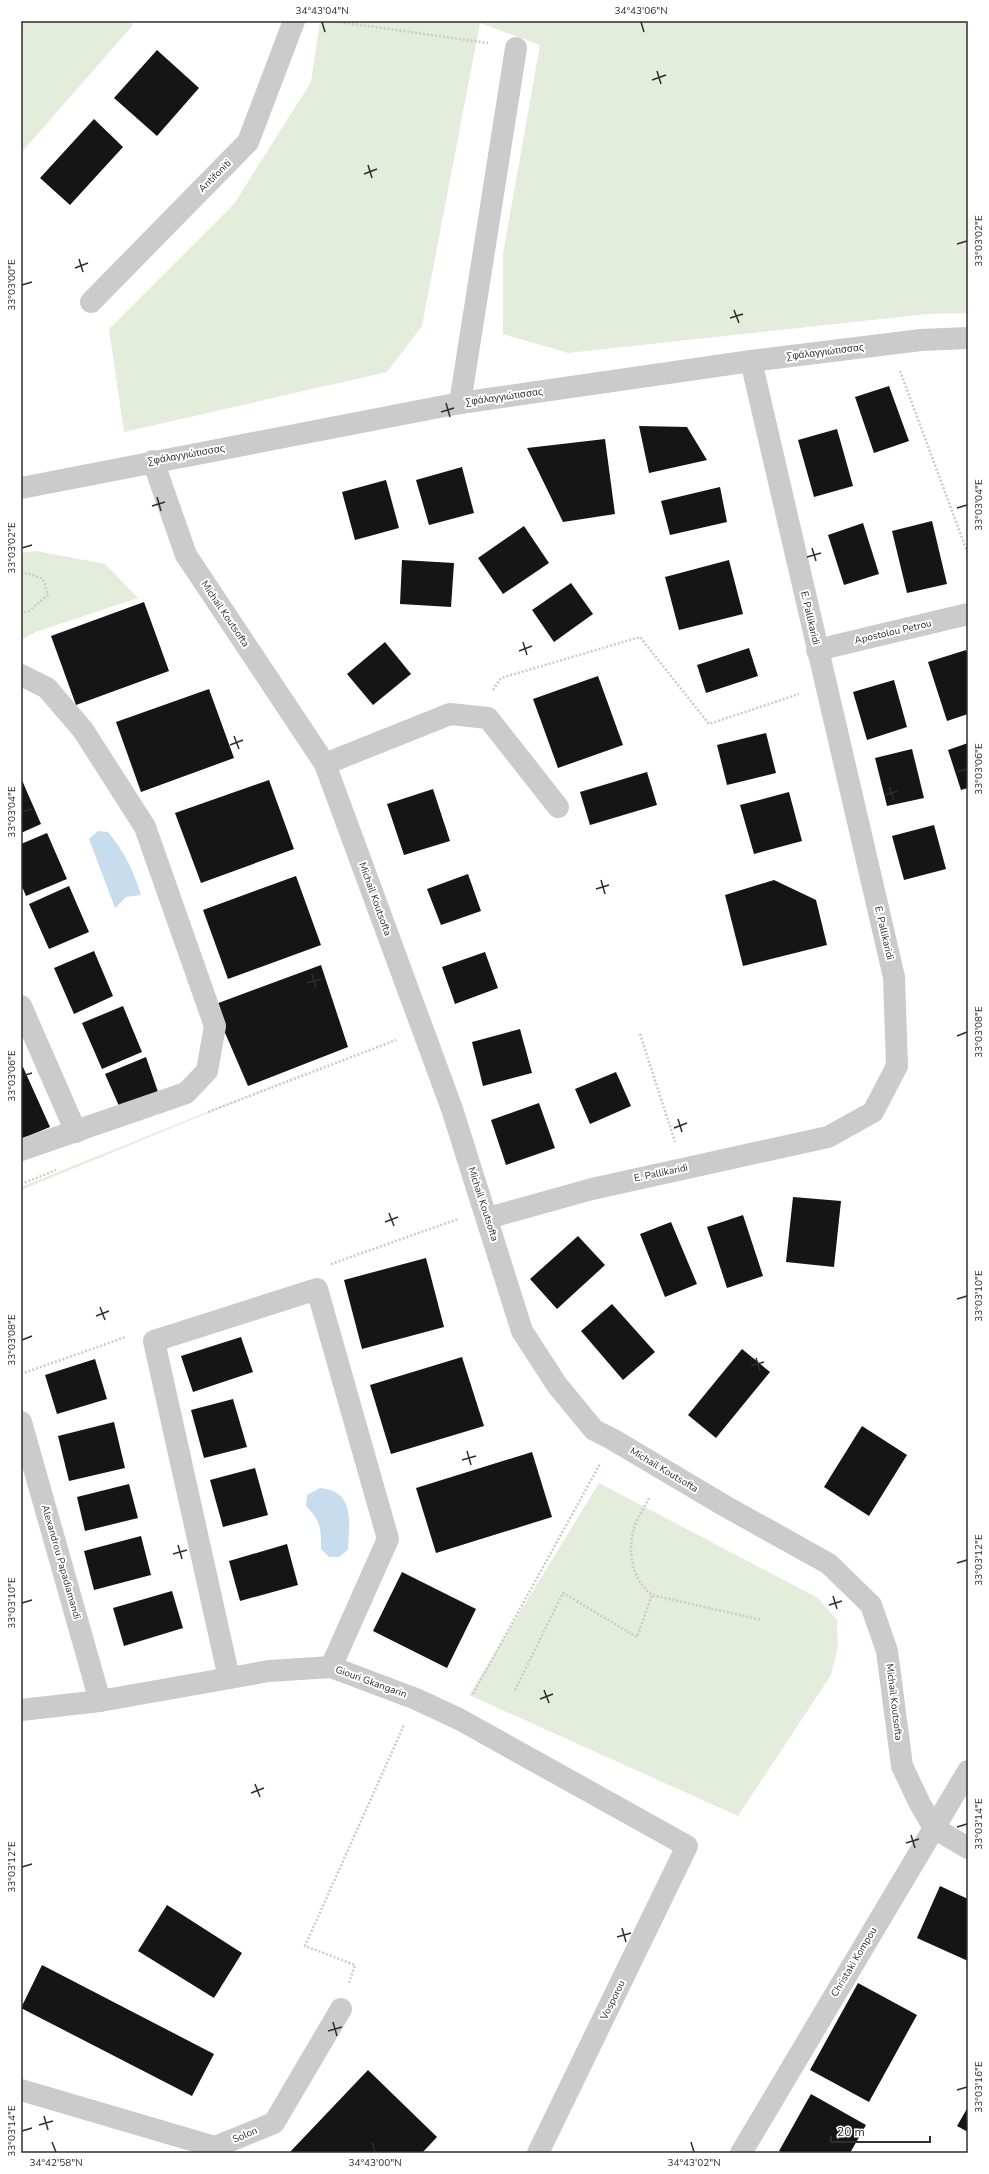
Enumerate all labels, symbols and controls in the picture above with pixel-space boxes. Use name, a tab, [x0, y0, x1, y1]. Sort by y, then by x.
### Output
text: 34°43'04"N	[295, 4, 349, 18]
text: 34°43'06"N	[614, 4, 668, 18]
street label: Antifoniti	[195, 156, 235, 196]
text: 33°03'02"E	[972, 215, 986, 267]
text: 33°03'00"E	[5, 259, 19, 311]
street label: Σφάλαγγιώτισσας	[785, 340, 865, 364]
street label: Σφάλαγγιώτισσας	[464, 385, 544, 409]
street label: Σφάλαγγιώτισσας	[146, 441, 226, 469]
text: 33°03'04"E	[972, 479, 986, 531]
text: 33°03'02"E	[5, 522, 19, 574]
street label: Michail Koutsofta	[198, 578, 252, 650]
street label: E. Pallikaridi	[797, 590, 823, 646]
street label: Apostolou Petrou	[853, 616, 933, 648]
text: 33°03'06"E	[972, 743, 986, 795]
text: 33°03'04"E	[5, 786, 19, 838]
street label: Michail Koutsofta	[355, 860, 395, 938]
street label: E. Pallikaridi	[871, 905, 897, 961]
text: 33°03'08"E	[972, 1006, 986, 1058]
text: 33°03'06"E	[5, 1050, 19, 1102]
street label: E. Pallikaridi	[633, 1160, 689, 1186]
street label: Michail Koutsofta	[464, 1165, 502, 1243]
text: 33°03'10"E	[972, 1270, 986, 1322]
text: 33°03'08"E	[5, 1314, 19, 1366]
street label: Michail Koutsofta	[627, 1444, 701, 1496]
street label: Alexandrou Papadiamandi	[38, 1503, 84, 1621]
text: 33°03'12"E	[972, 1534, 986, 1586]
text: 33°03'10"E	[5, 1577, 19, 1629]
street label: Giouri Gkangarin	[333, 1663, 409, 1701]
street label: Michail Koutsofta	[882, 1663, 906, 1741]
text: 33°03'14"E	[972, 1798, 986, 1850]
text: 33°03'12"E	[5, 1841, 19, 1893]
street label: Christaki Kompou	[828, 1925, 880, 1999]
street label: Vosporou	[597, 1978, 629, 2023]
text: 33°03'16"E	[972, 2061, 986, 2113]
text: 33°03'14"E	[5, 2105, 19, 2157]
scale bar	[831, 2118, 930, 2144]
street label: Solon	[230, 2124, 260, 2146]
text: 20 m	[837, 2124, 865, 2140]
text: 34°42'58"N	[29, 2156, 83, 2170]
text: 34°43'00"N	[348, 2156, 402, 2170]
text: 34°43'02"N	[667, 2156, 721, 2170]

